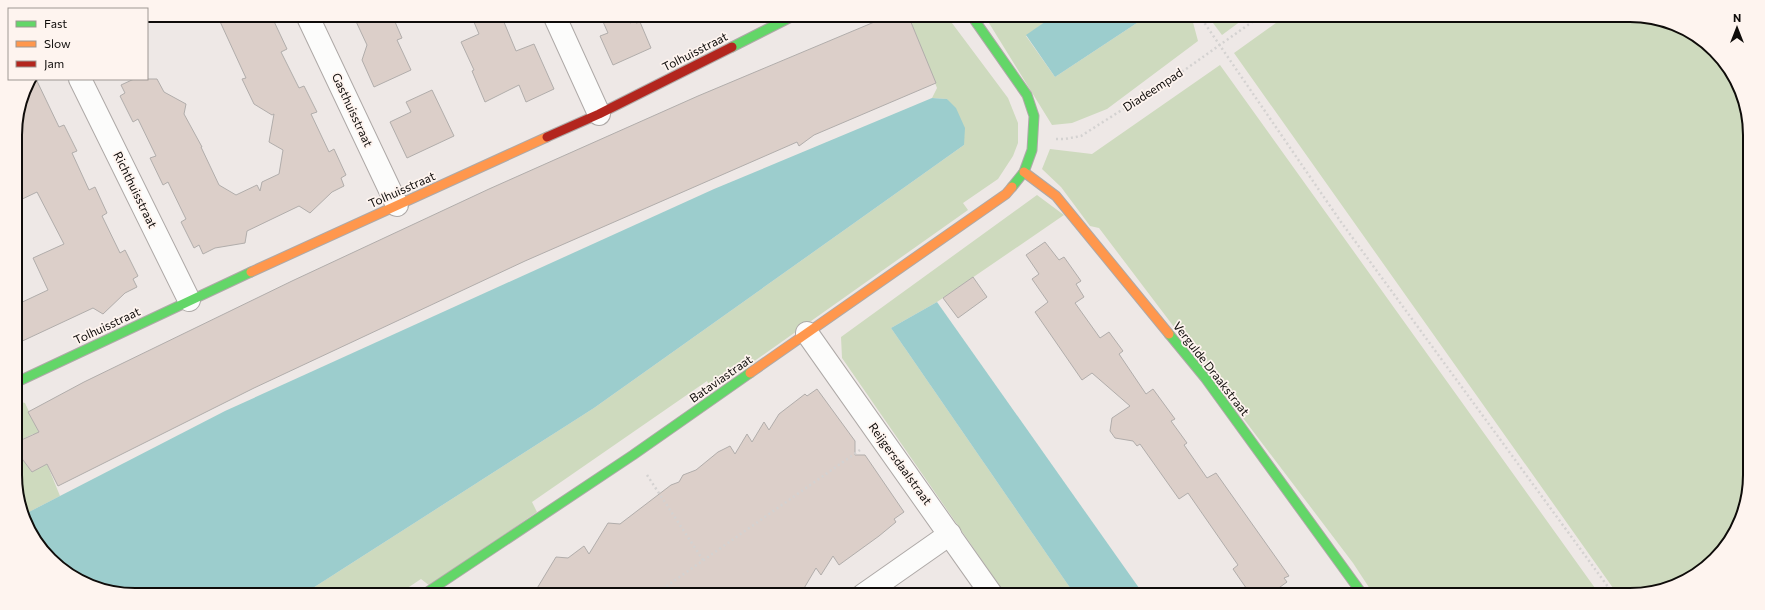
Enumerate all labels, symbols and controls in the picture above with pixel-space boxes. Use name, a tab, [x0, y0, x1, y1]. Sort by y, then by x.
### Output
legend	[8, 8, 148, 80]
north arrow	[1717, 8, 1757, 48]
text: N	[1733, 11, 1741, 24]
text: Fast	[44, 16, 67, 30]
street label: Tolhuisstraat	[659, 29, 730, 74]
text: Slow	[44, 36, 71, 50]
text: Jam	[44, 56, 64, 71]
street label: Diadeempad	[1120, 65, 1185, 114]
street label: Gasthuisstraat	[330, 70, 376, 149]
street label: Richthuisstraat	[111, 149, 161, 230]
street label: Tolhuisstraat	[366, 168, 437, 210]
street label: Tolhuisstraat	[71, 304, 142, 347]
street label: Vergulde Draakstraat	[1171, 319, 1253, 418]
street label: Bataviastraat	[686, 351, 754, 405]
street label: Reijgersdaalstraat	[866, 420, 935, 507]

